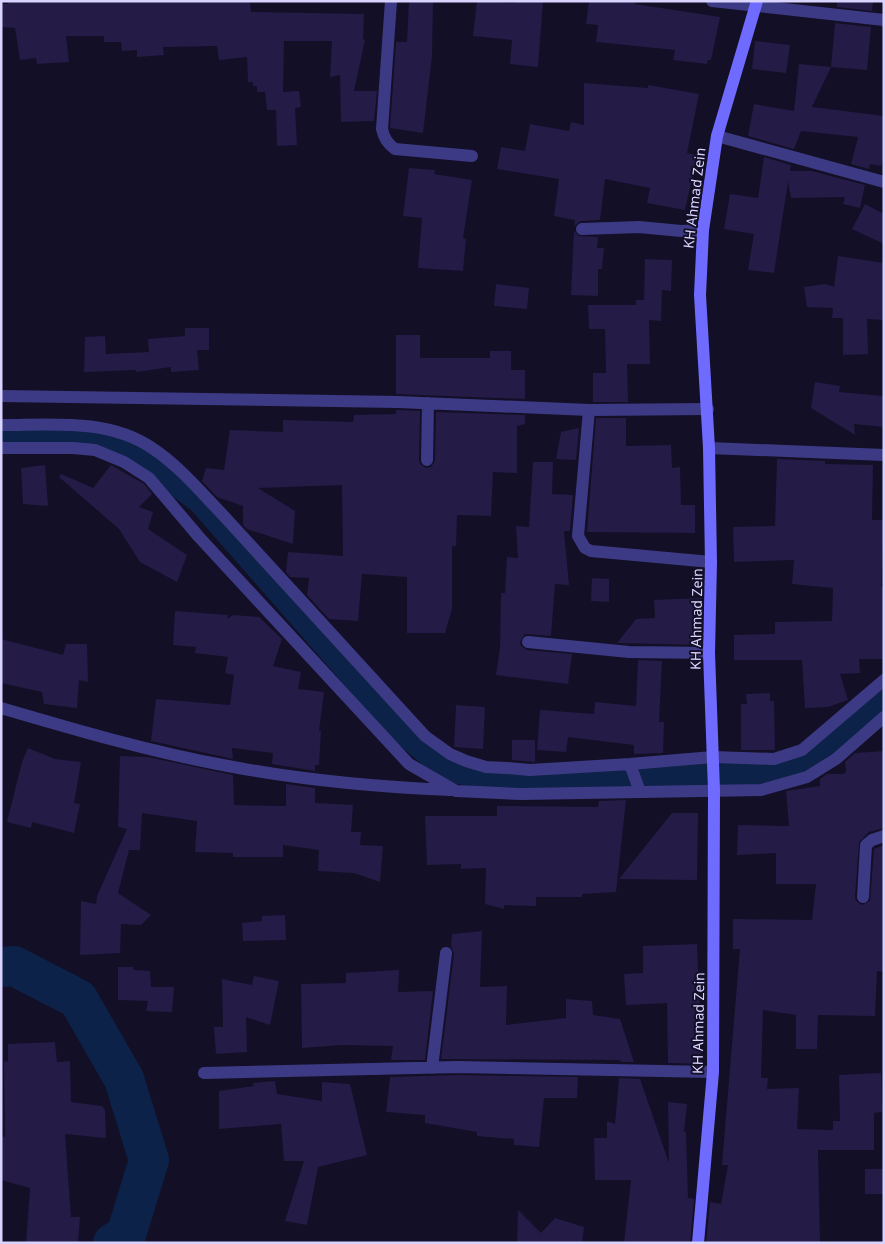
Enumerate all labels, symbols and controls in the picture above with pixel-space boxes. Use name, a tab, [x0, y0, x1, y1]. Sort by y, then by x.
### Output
street label: KH Ahmad Zein	[678, 146, 710, 250]
street label: KH Ahmad Zein	[686, 568, 706, 670]
street label: KH Ahmad Zein	[688, 972, 708, 1074]

